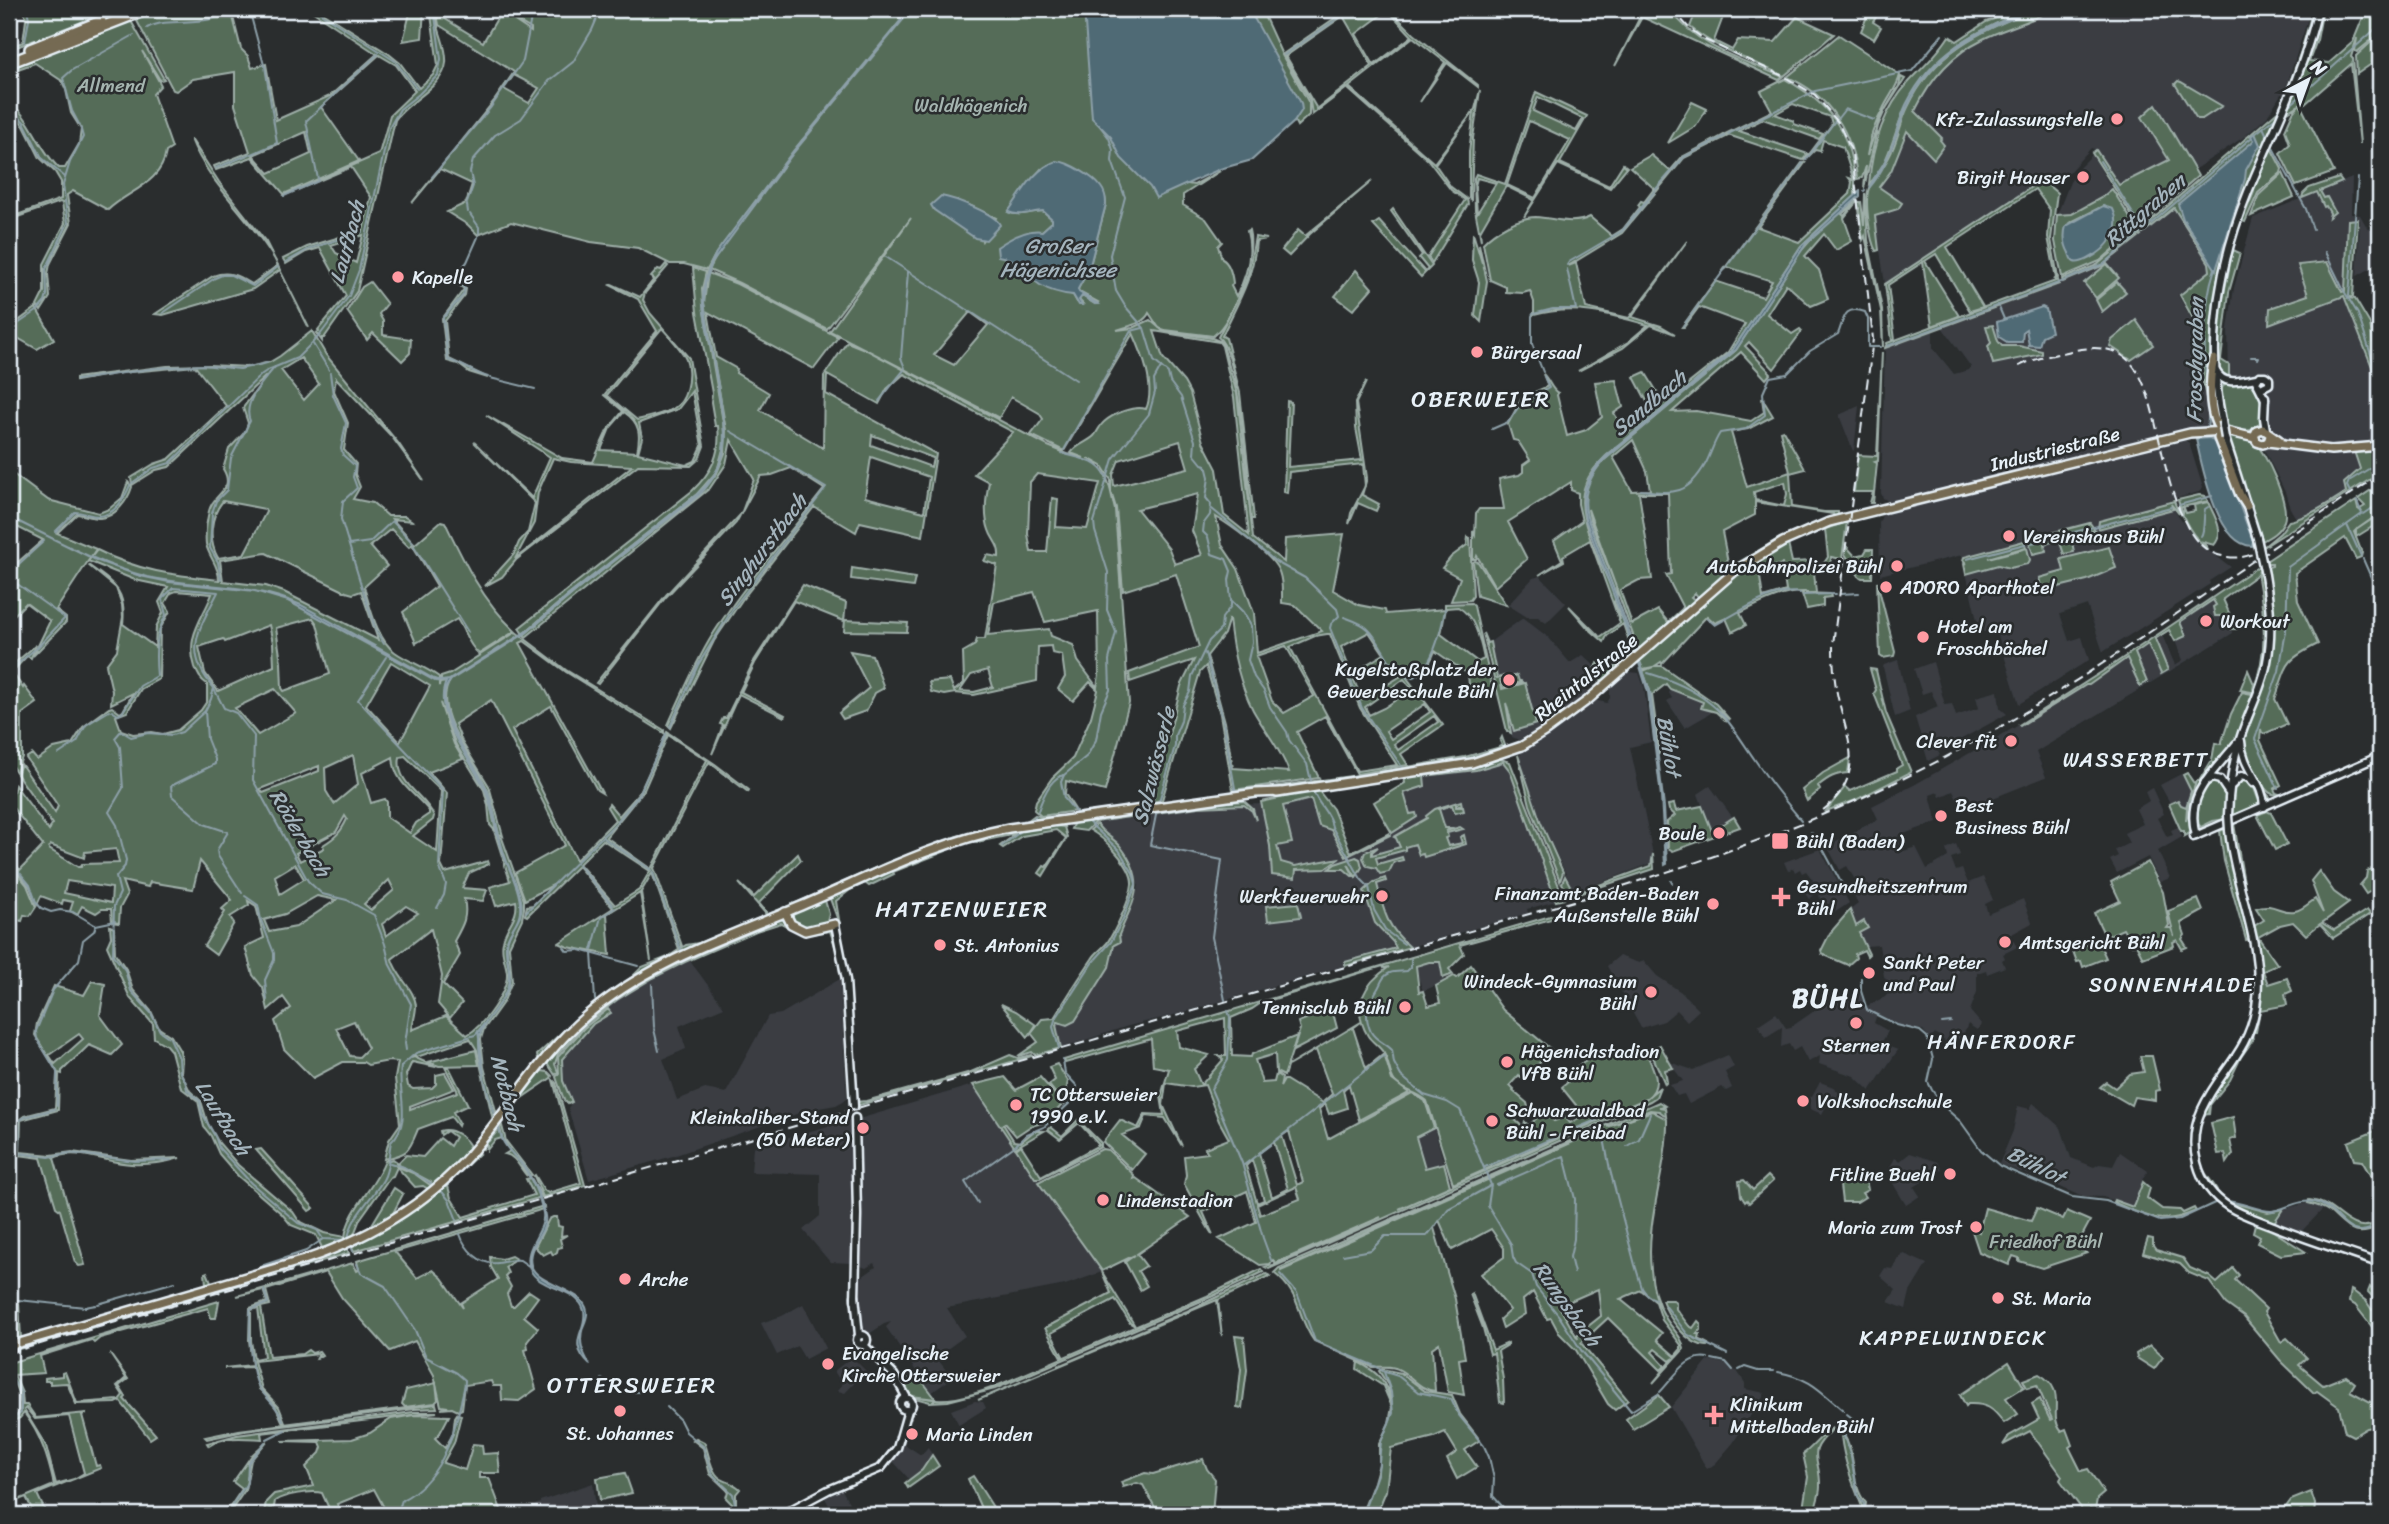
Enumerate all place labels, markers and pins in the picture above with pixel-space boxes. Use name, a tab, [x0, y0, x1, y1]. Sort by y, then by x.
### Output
place label: Kfz-Zulassungstelle	[1936, 103, 2103, 136]
marker: Kfz-Zulassungstelle	[2109, 111, 2125, 127]
place label: Birgit Hauser	[1957, 161, 2070, 194]
marker: Birgit Hauser	[2075, 169, 2091, 185]
place label: Kapelle	[412, 261, 473, 294]
marker: Kapelle	[390, 269, 406, 285]
place label: Bürgersaal	[1491, 336, 1582, 369]
marker: Bürgersaal	[1469, 344, 1485, 360]
place label: Vereinshaus Bühl	[2023, 520, 2165, 553]
marker: Vereinshaus Bühl	[2001, 528, 2017, 544]
place label: Autobahnpolizei Bühl	[1705, 550, 1884, 583]
marker: Autobahnpolizei Bühl	[1889, 558, 1905, 574]
place label: ADORO Aparthotel	[1899, 571, 2055, 604]
marker: ADORO Aparthotel	[1878, 579, 1894, 595]
place label: Workout	[2220, 605, 2291, 638]
place label: Hotel am Froschbächel	[1937, 610, 2048, 665]
marker: Workout	[2198, 613, 2214, 629]
marker: Hotel am Froschbächel	[1915, 629, 1931, 645]
place label: Kugelstoßplatz der Gewerbeschule Bühl	[1327, 653, 1496, 708]
marker: Kugelstoßplatz der Gewerbeschule Bühl	[1501, 672, 1517, 688]
place label: Clever fit	[1916, 725, 1997, 758]
marker: Clever fit	[2003, 733, 2019, 749]
place label: Best Business Bühl	[1955, 789, 2070, 844]
marker: Best Business Bühl	[1933, 808, 1949, 824]
place label: Boule	[1659, 817, 1705, 850]
marker: Boule	[1711, 825, 1727, 841]
place label: Bühl (Baden)	[1796, 825, 1905, 858]
marker: Bühl (Baden)	[1770, 831, 1790, 851]
place label: Gesundheitszentrum Bühl	[1797, 870, 1968, 925]
place label: Finanzamt Baden-Baden Außenstelle Bühl	[1495, 877, 1700, 932]
place label: Werkfeuerwehr	[1239, 880, 1369, 913]
marker: Gesundheitszentrum Bühl	[1771, 887, 1791, 907]
marker: Werkfeuerwehr	[1374, 888, 1390, 904]
marker: Finanzamt Baden-Baden Außenstelle Bühl	[1705, 896, 1721, 912]
place label: Amtsgericht Bühl	[2018, 926, 2165, 959]
place label: St. Antonius	[954, 929, 1060, 962]
marker: Amtsgericht Bühl	[1997, 934, 2013, 950]
marker: St. Antonius	[932, 937, 948, 953]
place label: Sankt Peter und Paul	[1883, 946, 1985, 1001]
place label: Windeck-Gymnasium Bühl	[1464, 965, 1638, 1020]
marker: Sankt Peter und Paul	[1861, 965, 1877, 981]
marker: Windeck-Gymnasium Bühl	[1643, 984, 1659, 1000]
place label: Tennisclub Bühl	[1261, 991, 1392, 1024]
marker: Tennisclub Bühl	[1397, 999, 1413, 1015]
marker: Sternen	[1848, 1015, 1864, 1031]
place label: Sternen	[1822, 1029, 1890, 1062]
place label: Hägenichstadion VfB Bühl	[1521, 1035, 1659, 1090]
marker: Hägenichstadion VfB Bühl	[1499, 1054, 1515, 1070]
place label: TC Ottersweier 1990 e.V.	[1030, 1078, 1158, 1133]
place label: Volkshochschule	[1817, 1085, 1952, 1118]
marker: Volkshochschule	[1795, 1093, 1811, 1109]
place label: Schwarzwaldbad Bühl - Freibad	[1506, 1094, 1647, 1149]
marker: TC Ottersweier 1990 e.V.	[1008, 1097, 1024, 1113]
place label: Kleinkaliber-Stand (50 Meter)	[690, 1101, 851, 1156]
marker: Schwarzwaldbad Bühl - Freibad	[1484, 1113, 1500, 1129]
marker: Kleinkaliber-Stand (50 Meter)	[855, 1120, 871, 1136]
place label: Fitline Buehl	[1830, 1158, 1937, 1191]
marker: Fitline Buehl	[1942, 1166, 1958, 1182]
place label: Lindenstadion	[1117, 1184, 1233, 1217]
marker: Lindenstadion	[1095, 1192, 1111, 1208]
place label: Maria zum Trost	[1828, 1211, 1963, 1244]
marker: Maria zum Trost	[1968, 1219, 1984, 1235]
place label: Arche	[638, 1263, 689, 1296]
marker: Arche	[617, 1271, 633, 1287]
place label: St. Maria	[2012, 1282, 2092, 1315]
marker: St. Maria	[1990, 1290, 2006, 1306]
place label: Evangelische Kirche Ottersweier	[842, 1337, 1001, 1392]
marker: Evangelische Kirche Ottersweier	[820, 1356, 836, 1372]
place label: Klinikum Mittelbaden Bühl	[1730, 1388, 1874, 1443]
marker: St. Johannes	[612, 1403, 628, 1419]
marker: Klinikum Mittelbaden Bühl	[1704, 1405, 1724, 1425]
place label: St. Johannes	[566, 1417, 674, 1450]
place label: Maria Linden	[926, 1418, 1033, 1451]
marker: Maria Linden	[904, 1426, 920, 1442]

